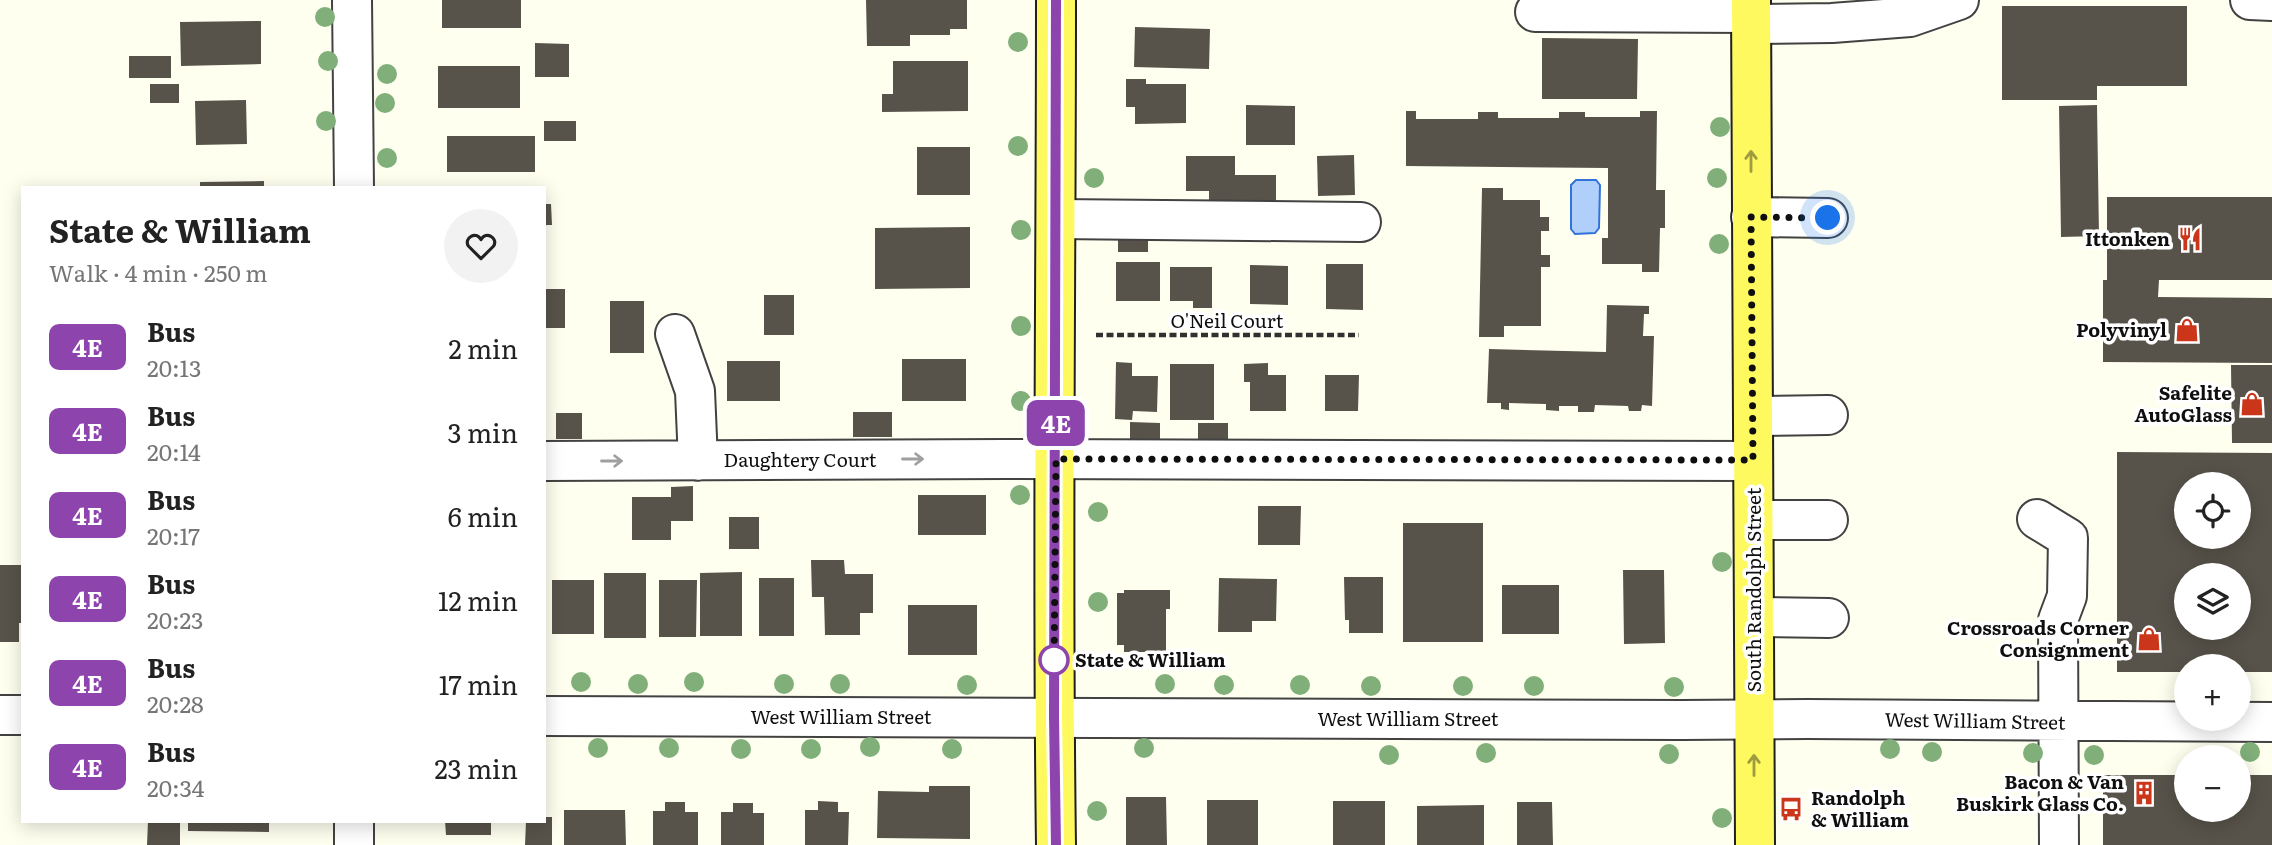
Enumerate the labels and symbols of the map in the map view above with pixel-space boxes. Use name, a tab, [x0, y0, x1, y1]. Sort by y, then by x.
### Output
one-way arrow	[1744, 150, 1758, 173]
your location	[1810, 200, 1845, 235]
place label: Ittonken	[2085, 224, 2170, 252]
restaurant icon: Ittonken	[2176, 225, 2204, 253]
street label: O'Neil Court	[1171, 306, 1284, 334]
place label: Polyvinyl	[2076, 315, 2167, 343]
shop icon: Polyvinyl	[2173, 316, 2201, 344]
place label: Safelite AutoGlass	[2134, 378, 2232, 428]
shop icon: Safelite AutoGlass	[2238, 390, 2266, 418]
line badge: 4E	[1024, 400, 1088, 446]
street label: Daughtery Court	[724, 445, 877, 473]
one-way arrow	[902, 452, 925, 466]
one-way arrow	[601, 454, 624, 468]
street label: South Randolph Street	[1739, 487, 1767, 692]
place label: Crossroads Corner Consignment	[1947, 613, 2130, 663]
shop icon: Crossroads Corner Consignment	[2135, 625, 2163, 653]
marker: State & William	[1039, 645, 1069, 675]
place label: State & William	[1075, 645, 1226, 673]
street label: West William Street	[751, 702, 932, 730]
street label: West William Street	[1318, 704, 1499, 732]
street label: West William Street	[1884, 704, 2066, 736]
one-way arrow	[1748, 753, 1761, 776]
place label: Bacon & Van Buskirk Glass Co.	[1956, 767, 2124, 817]
building icon: Bacon & Van Buskirk Glass Co.	[2130, 779, 2158, 807]
place label: Randolph & William	[1811, 783, 1909, 833]
bus stop icon: Randolph & William	[1777, 795, 1805, 823]

